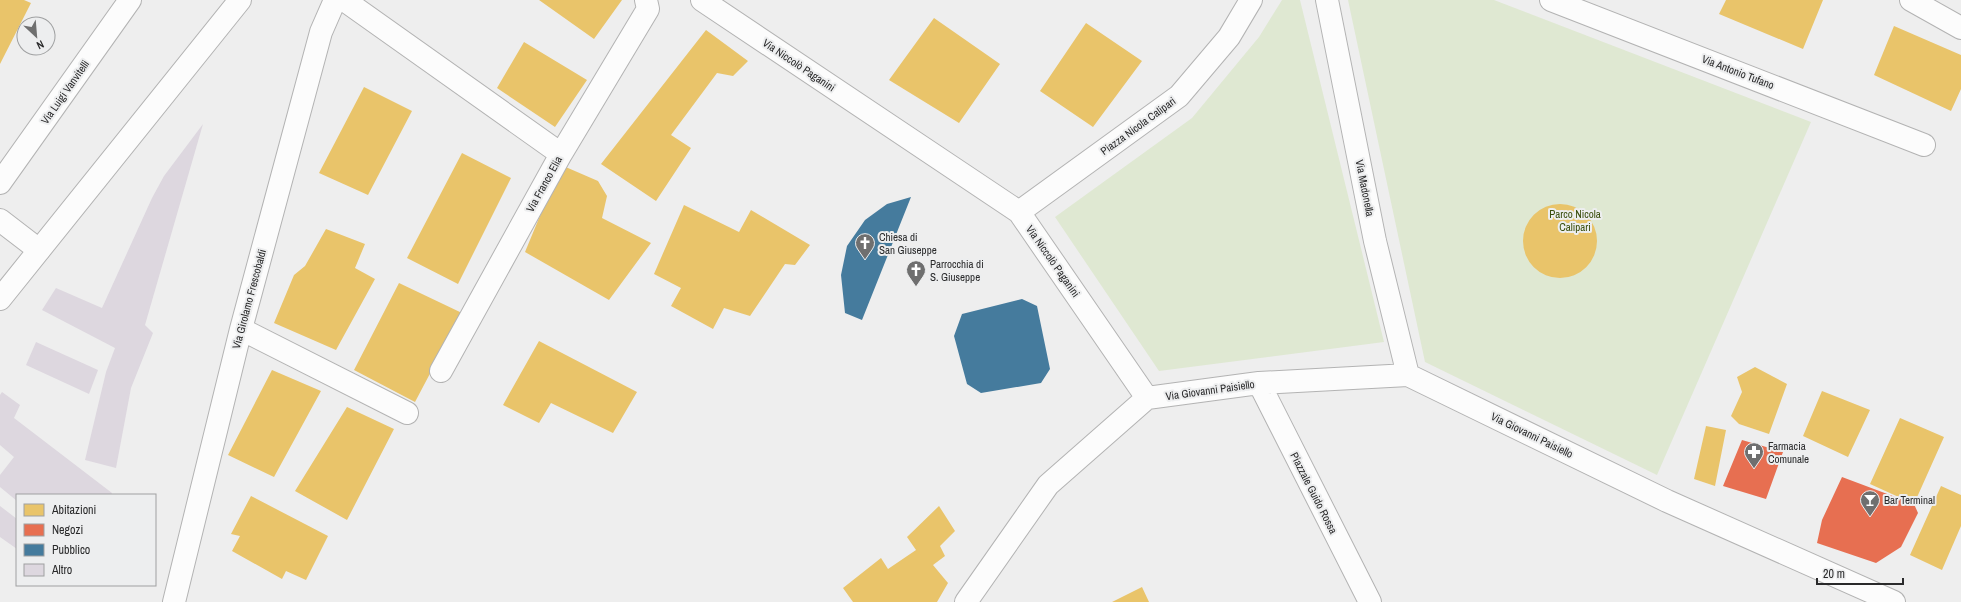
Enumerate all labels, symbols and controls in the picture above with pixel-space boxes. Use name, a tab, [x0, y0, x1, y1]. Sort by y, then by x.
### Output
north arrow	[16, 16, 56, 56]
street label: Via Niccolò Paganini	[760, 36, 838, 94]
text: N	[34, 37, 46, 53]
street label: Via Antonio Tufano	[1700, 52, 1776, 92]
street label: Via Luigi Vanvitelli	[38, 57, 92, 127]
street label: Piazza Nicola Calipari	[1098, 94, 1178, 158]
street label: Via Franco Elia	[523, 153, 565, 215]
street label: Via Madonella	[1353, 158, 1377, 218]
park label: Parco Nicola Calipari	[1549, 207, 1601, 234]
street label: Via Niccolò Paganini	[1023, 222, 1083, 300]
place label: Chiesa di San Giuseppe	[879, 230, 937, 257]
church icon: Chiesa di San Giuseppe	[854, 232, 876, 260]
street label: Via Girolamo Frescobaldi	[229, 248, 269, 350]
place label: Parrocchia di S. Giuseppe	[930, 257, 984, 284]
church icon: Parrocchia di S. Giuseppe	[905, 259, 927, 287]
street label: Via Giovanni Paisiello	[1165, 377, 1255, 403]
street label: Via Giovanni Paisiello	[1489, 409, 1575, 461]
place label: Farmacia Comunale	[1768, 439, 1809, 466]
pharmacy icon: Farmacia Comunale	[1743, 441, 1765, 469]
street label: Piazzale Guido Rossa	[1287, 450, 1341, 536]
bar icon: Bar Terminal	[1859, 489, 1881, 517]
place label: Bar Terminal	[1884, 493, 1935, 507]
legend	[16, 494, 156, 586]
text: Abitazioni	[51, 502, 96, 518]
text: Negozi	[52, 522, 83, 538]
text: Pubblico	[52, 542, 90, 558]
scale bar	[1817, 560, 1903, 586]
text: Altro	[51, 562, 72, 578]
text: 20 m	[1823, 566, 1845, 582]

